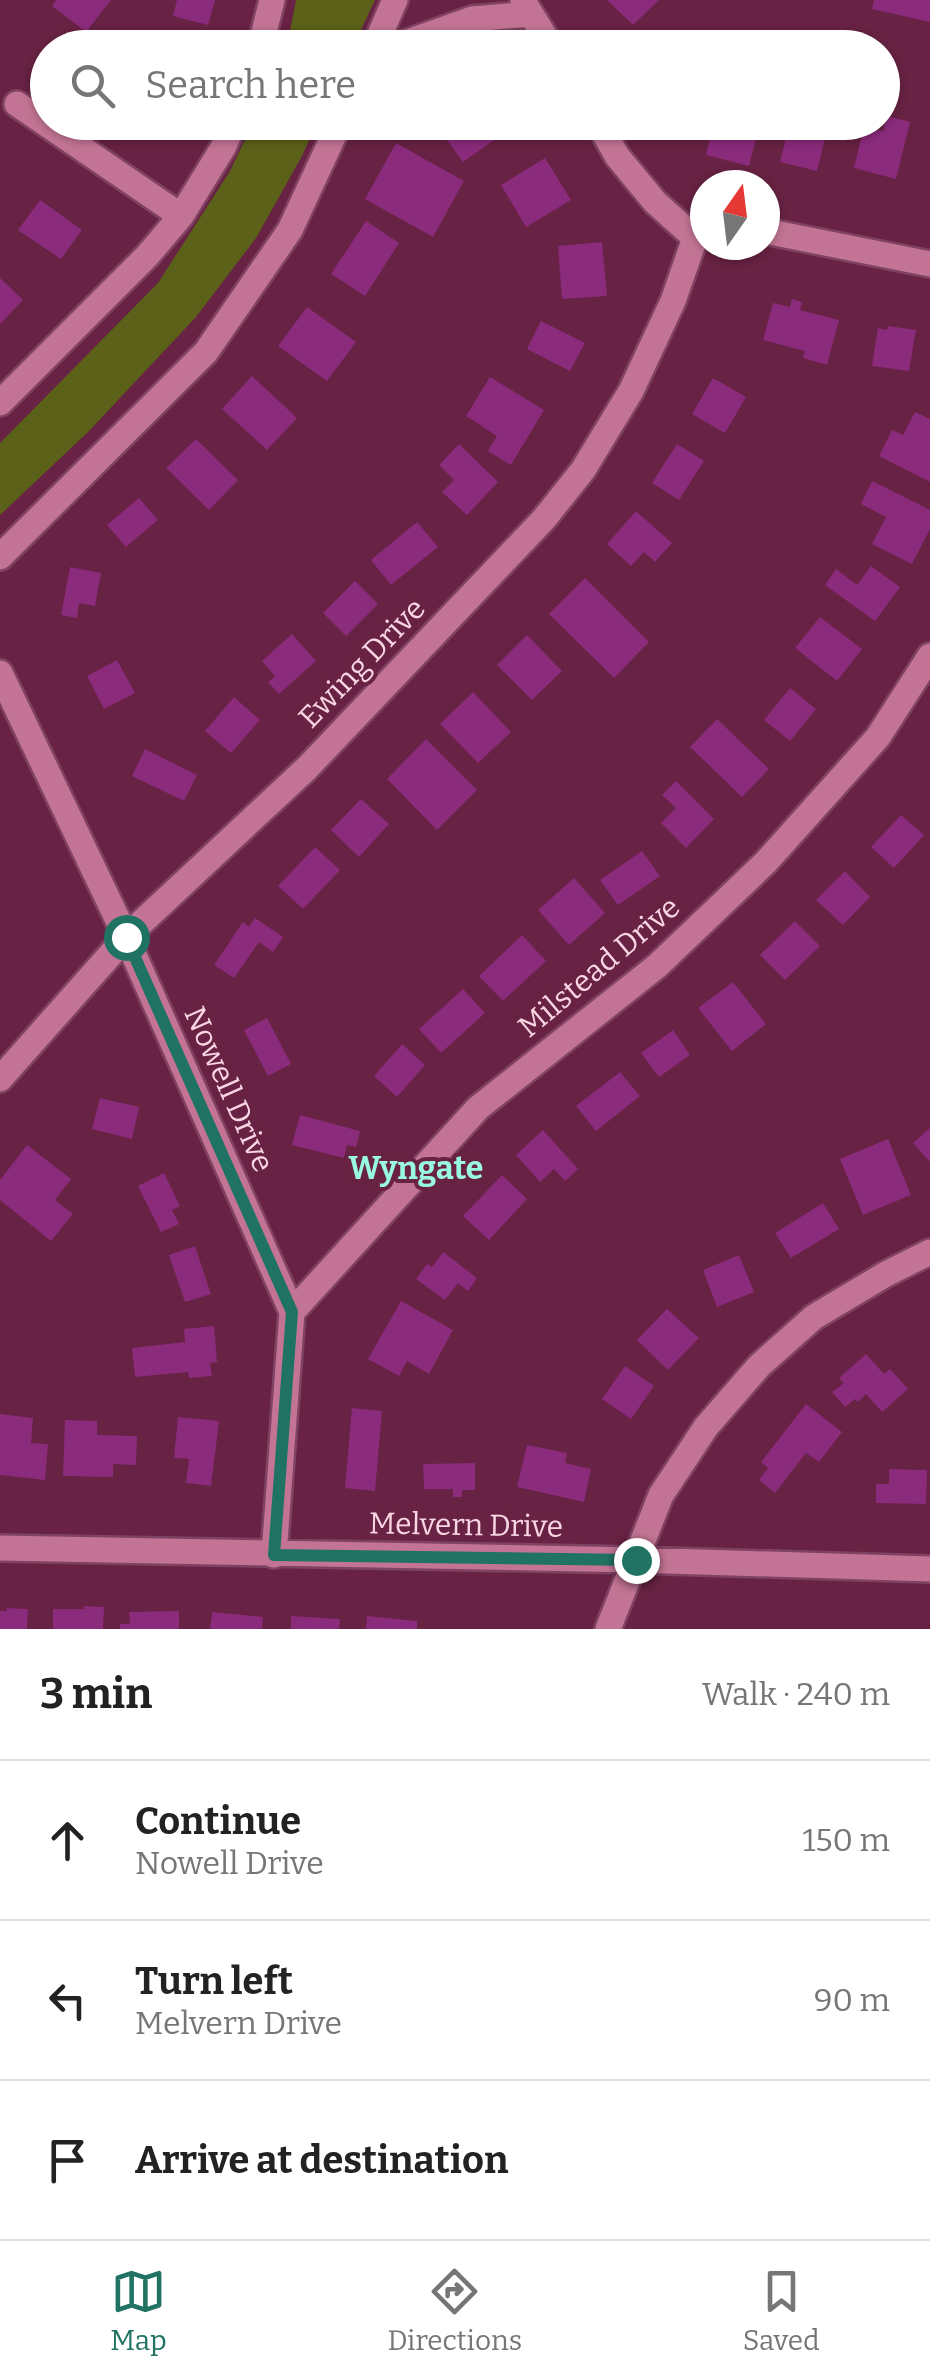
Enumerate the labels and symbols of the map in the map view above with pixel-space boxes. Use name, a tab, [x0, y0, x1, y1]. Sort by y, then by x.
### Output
north arrow	[690, 170, 780, 260]
street label: Ewing Drive	[291, 591, 433, 735]
street label: Milstead Drive	[511, 889, 687, 1045]
route start	[104, 915, 150, 961]
street label: Nowell Drive	[177, 1001, 281, 1177]
district label: Wyngate	[349, 1149, 483, 1187]
street label: Melvern Drive	[369, 1505, 563, 1545]
route end	[614, 1538, 660, 1584]

